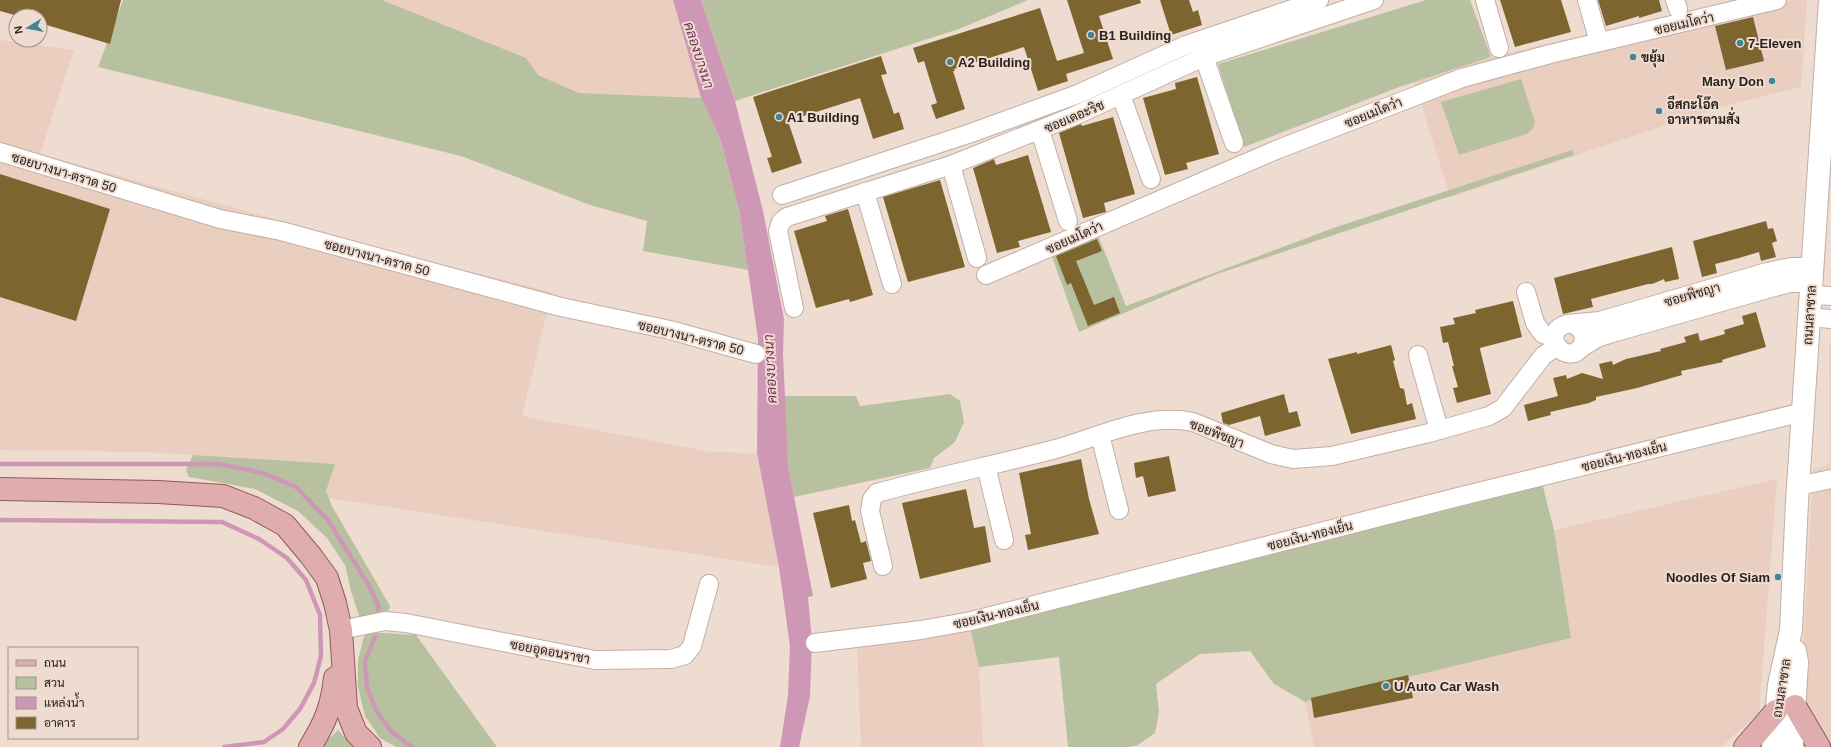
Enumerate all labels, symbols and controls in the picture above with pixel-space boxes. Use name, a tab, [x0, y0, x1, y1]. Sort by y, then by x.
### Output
north arrow	[8, 8, 48, 48]
street label: ซอยเมโดว่า	[1653, 8, 1715, 38]
water label: คลองบางนา	[681, 20, 717, 90]
text: N	[12, 25, 25, 35]
place label: B1 Building	[1099, 28, 1171, 43]
marker: B1 Building	[1086, 30, 1096, 40]
place label: 7-Eleven	[1748, 36, 1802, 51]
marker: 7-Eleven	[1735, 38, 1745, 48]
place label: ขยุ้ม	[1641, 49, 1665, 68]
marker: ขยุ้ม	[1628, 52, 1638, 62]
place label: A2 Building	[958, 55, 1030, 70]
marker: A2 Building	[945, 57, 955, 67]
place label: Many Don	[1702, 74, 1764, 89]
marker: Many Don	[1767, 76, 1777, 86]
street label: ซอยเมโดว่า	[1342, 93, 1404, 131]
place label: อีสกะโอ๊ค อาหารตามสั่ง	[1667, 95, 1740, 127]
street label: ซอยเดอะริช	[1042, 96, 1106, 136]
marker: อีสกะโอ๊ค อาหารตามสั่ง	[1654, 106, 1664, 116]
place label: A1 Building	[787, 110, 859, 125]
marker: A1 Building	[774, 112, 784, 122]
street label: ซอยบางนา-ตราด 50	[10, 149, 118, 196]
street label: ซอยเมโดว่า	[1043, 217, 1105, 257]
street label: ซอยบางนา-ตราด 50	[322, 236, 431, 279]
street label: ซอยพิชญา	[1662, 278, 1722, 311]
street label: ถนนลาซาล	[1800, 285, 1819, 345]
street label: ซอยบางนา-ตราด 50	[636, 317, 745, 358]
water label: คลองบางนา	[760, 334, 780, 404]
street label: ซอยพิชญา	[1187, 415, 1247, 452]
street label: ซอยเงิน-ทองเย็น	[1579, 437, 1668, 474]
street label: ซอยเงิน-ทองเย็น	[1265, 516, 1354, 553]
place label: Noodles Of Siam	[1666, 570, 1770, 585]
marker: Noodles Of Siam	[1773, 572, 1783, 582]
street label: ซอยเงิน-ทองเย็น	[951, 595, 1040, 632]
street label: ซอยอุดอนราชา	[508, 636, 591, 669]
legend	[8, 647, 138, 739]
text: ถนน	[44, 656, 67, 670]
street label: ถนนลาซาล	[1769, 657, 1794, 719]
text: สวน	[44, 676, 65, 690]
place label: U Auto Car Wash	[1394, 679, 1499, 694]
marker: U Auto Car Wash	[1381, 681, 1391, 691]
text: แหล่งน้ำ	[44, 692, 84, 710]
text: อาคาร	[44, 716, 76, 730]

